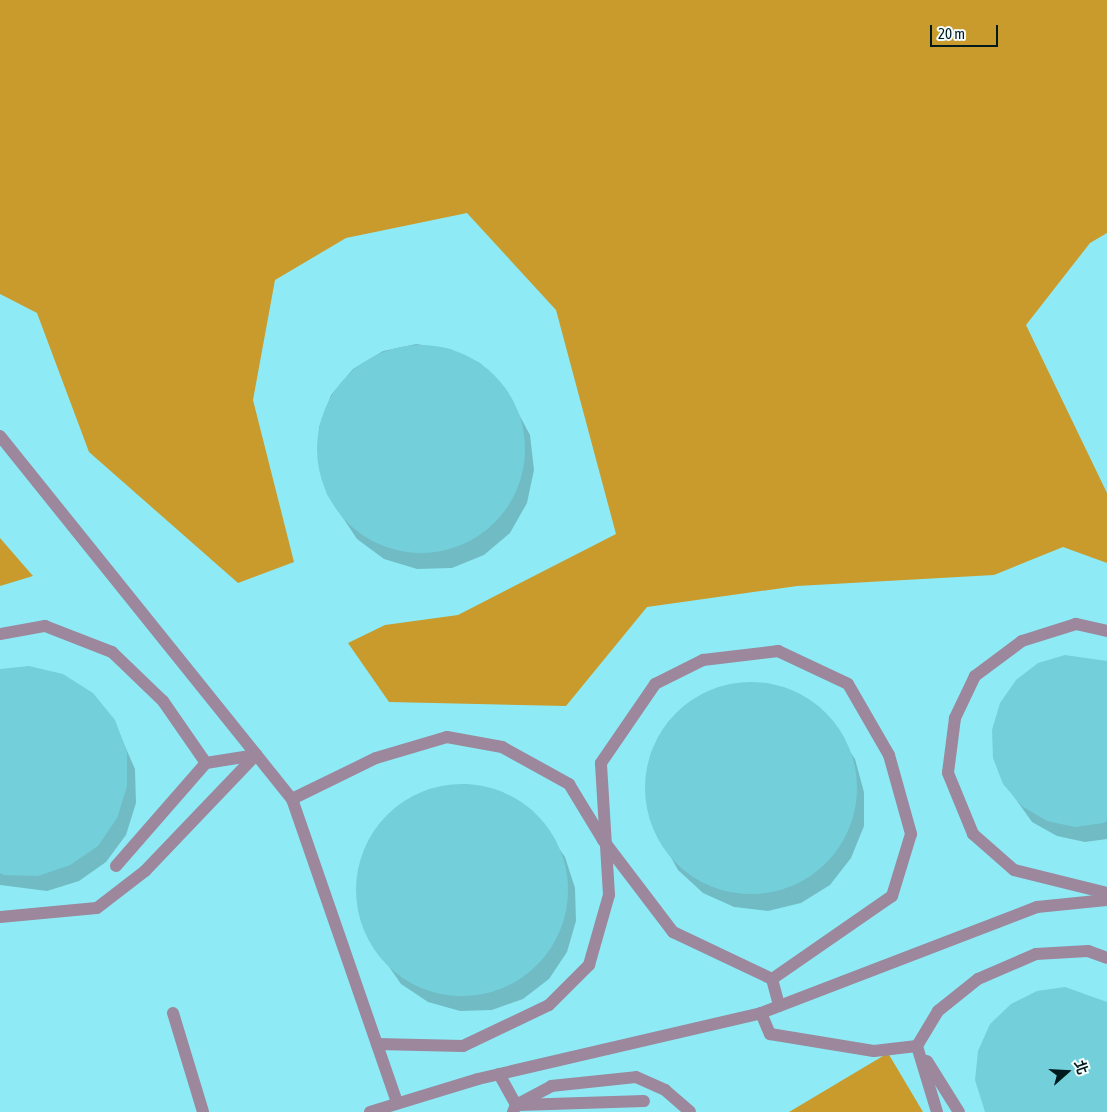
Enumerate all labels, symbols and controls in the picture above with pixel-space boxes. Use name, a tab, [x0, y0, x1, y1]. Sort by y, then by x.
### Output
scale bar	[932, 15, 1000, 47]
text: 20 m	[938, 25, 965, 42]
north arrow	[1042, 1047, 1092, 1097]
text: 北	[1071, 1058, 1091, 1076]

